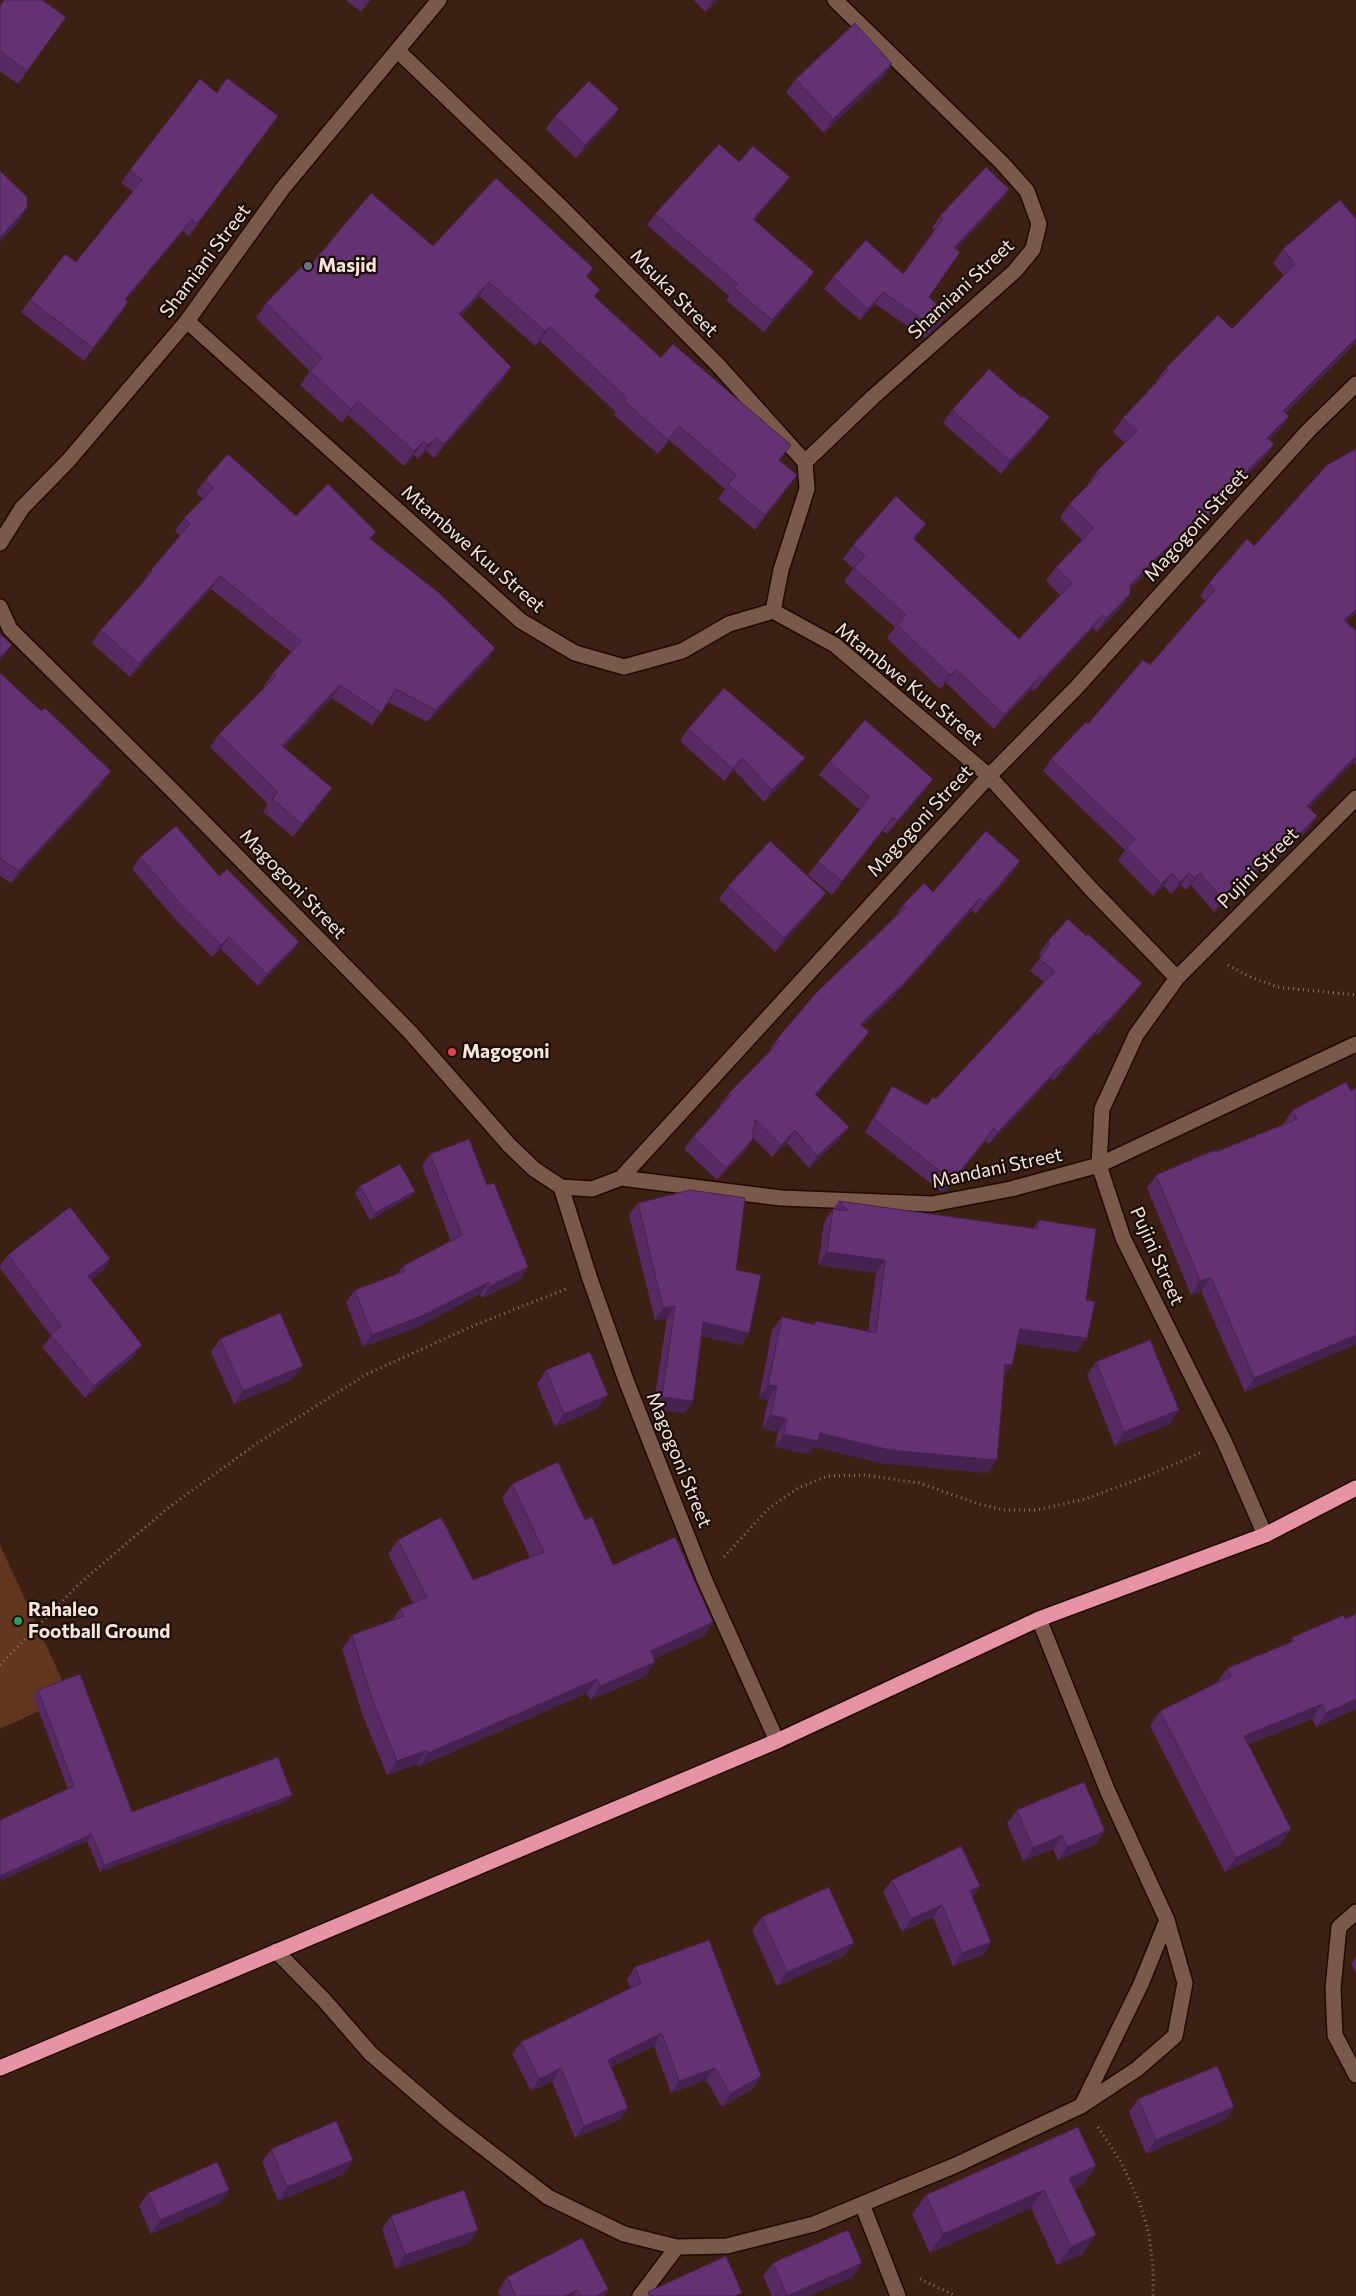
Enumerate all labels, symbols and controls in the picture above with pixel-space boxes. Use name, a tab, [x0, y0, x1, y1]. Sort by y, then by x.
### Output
street label: Shamiani Street	[155, 200, 255, 322]
street label: Shamiani Street	[903, 234, 1019, 344]
street label: Msuka Street	[625, 244, 723, 342]
place label: Masjid	[318, 255, 377, 277]
marker: Masjid	[302, 260, 314, 272]
street label: Magogoni Street	[1139, 464, 1253, 586]
street label: Mtambwe Kuu Street	[397, 480, 549, 618]
street label: Mtambwe Kuu Street	[831, 618, 987, 750]
street label: Magogoni Street	[863, 761, 977, 881]
street label: Pujini Street	[1213, 823, 1303, 913]
street label: Magogoni Street	[235, 824, 351, 944]
place label: Magogoni	[462, 1041, 550, 1063]
marker: Magogoni	[446, 1046, 458, 1058]
street label: Mandani Street	[930, 1143, 1064, 1193]
street label: Pujini Street	[1125, 1203, 1189, 1309]
street label: Magogoni Street	[641, 1389, 717, 1531]
place label: Rahaleo Football Ground	[28, 1599, 170, 1643]
marker: Rahaleo Football Ground	[12, 1615, 24, 1627]

